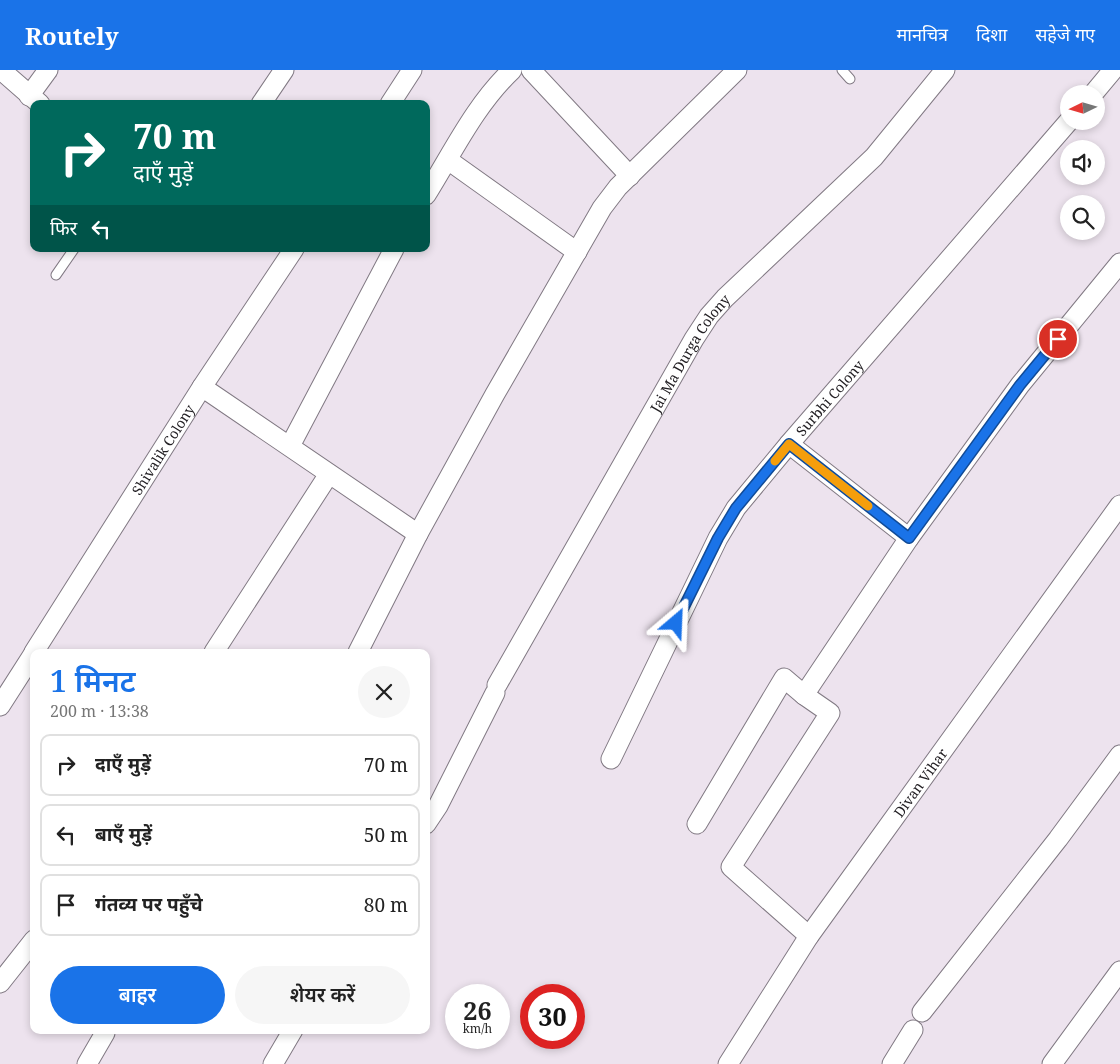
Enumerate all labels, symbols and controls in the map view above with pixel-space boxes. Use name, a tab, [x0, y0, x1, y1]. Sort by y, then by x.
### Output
text: Routely	[25, 19, 119, 52]
text: मानचित्र	[897, 22, 948, 46]
text: दिशा	[976, 22, 1007, 46]
text: सहेजे गए	[1035, 22, 1095, 46]
north arrow	[1060, 85, 1105, 130]
map controls	[1060, 85, 1105, 240]
text: 70 m	[133, 112, 216, 159]
icon: right	[50, 120, 115, 185]
button: sound	[1060, 140, 1105, 185]
text: दाएँ मुड़ें	[133, 157, 193, 187]
button: search	[1060, 195, 1105, 240]
text: फिर	[50, 215, 77, 241]
icon: left	[87, 215, 115, 243]
street label: Jai Ma Durga Colony	[645, 290, 734, 416]
pin	[1037, 318, 1079, 360]
icon: arrive	[1044, 325, 1072, 353]
street label: Surbhi Colony	[791, 356, 867, 440]
street label: Shivalik Colony	[127, 400, 198, 498]
position arrow	[649, 596, 701, 648]
text: 1 मिनट	[50, 660, 136, 701]
button: close	[358, 666, 410, 718]
text: 200 m · 13:38	[50, 700, 149, 722]
street label: Divan Vihar	[889, 744, 951, 821]
icon: right	[52, 751, 80, 779]
text: दाएँ मुड़ें	[95, 751, 151, 777]
text: 70 m	[364, 752, 408, 778]
icon: left	[52, 821, 80, 849]
text: बाएँ मुड़ें	[95, 821, 152, 847]
text: 50 m	[364, 822, 408, 848]
icon: arrive	[52, 891, 80, 919]
text: गंतव्य पर पहुँचे	[95, 891, 203, 917]
text: 80 m	[364, 892, 408, 918]
button: बाहर	[50, 966, 225, 1024]
button: शेयर करें	[235, 966, 410, 1024]
speed limit sign: 30	[520, 984, 585, 1049]
text: 26	[463, 993, 492, 1027]
text: km/h	[463, 1020, 492, 1037]

